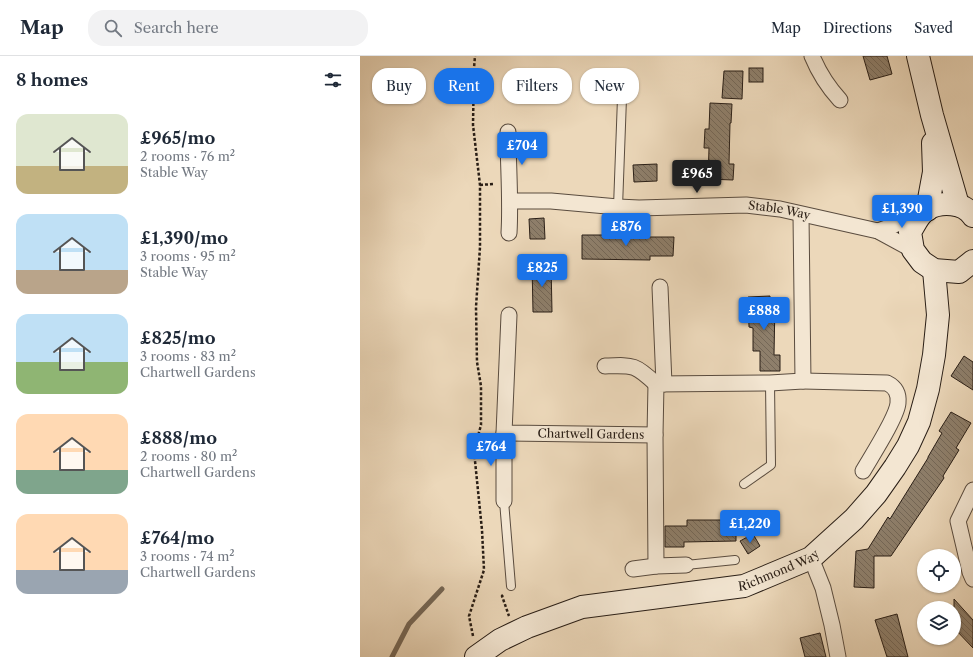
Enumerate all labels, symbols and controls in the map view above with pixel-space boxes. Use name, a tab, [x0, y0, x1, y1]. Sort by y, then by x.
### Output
search box	[88, 10, 368, 46]
text: Map	[20, 16, 64, 39]
icon: search	[102, 17, 124, 39]
text: Search here	[134, 18, 219, 37]
text: Map	[771, 19, 801, 37]
text: Directions	[823, 19, 892, 37]
text: Saved	[914, 19, 953, 37]
chip: Buy	[372, 68, 426, 104]
chip: Rent	[434, 68, 494, 104]
chip: Filters	[502, 68, 572, 104]
chip: New	[580, 68, 639, 104]
icon: filters	[322, 69, 344, 91]
text: 8 homes	[16, 70, 88, 90]
text: £965/mo	[140, 128, 215, 148]
icon: home	[48, 130, 96, 178]
pin: £704	[498, 132, 546, 166]
text: £704	[506, 137, 538, 153]
text: 2 rooms · 76 m²	[140, 148, 235, 164]
pin: £965	[673, 160, 721, 194]
text: Stable Way	[140, 164, 208, 180]
text: £965	[681, 165, 713, 181]
pin: £1,390	[869, 195, 935, 229]
street label: Stable Way	[747, 197, 812, 223]
text: £1,390	[881, 200, 923, 216]
pin: £876	[602, 213, 650, 247]
text: £876	[611, 218, 642, 234]
text: £1,390/mo	[140, 228, 228, 248]
icon: home	[48, 230, 96, 278]
text: 3 rooms · 95 m²	[140, 248, 236, 264]
pin: £825	[518, 254, 566, 288]
text: £825	[526, 259, 558, 275]
text: Stable Way	[140, 264, 208, 280]
pin: £888	[740, 297, 788, 331]
text: £888	[748, 302, 780, 318]
text: £825/mo	[140, 328, 215, 348]
icon: home	[48, 330, 96, 378]
text: 3 rooms · 83 m²	[140, 348, 236, 364]
text: Chartwell Gardens	[140, 364, 256, 380]
street label: Chartwell Gardens	[537, 425, 644, 442]
text: £888/mo	[140, 428, 217, 448]
icon: home	[48, 430, 96, 478]
pin: £764	[467, 433, 515, 467]
text: £764	[476, 438, 506, 454]
text: 2 rooms · 80 m²	[140, 448, 237, 464]
text: Chartwell Gardens	[140, 464, 256, 480]
pin: £1,220	[717, 510, 783, 544]
text: £1,220	[729, 515, 771, 531]
text: £764/mo	[140, 528, 214, 548]
icon: home	[48, 530, 96, 578]
street label: Richmond Way	[737, 546, 822, 594]
text: 3 rooms · 74 m²	[140, 548, 235, 564]
map controls	[917, 549, 961, 645]
button: locate	[917, 549, 961, 593]
text: Chartwell Gardens	[140, 564, 256, 580]
button: layers	[917, 601, 961, 645]

